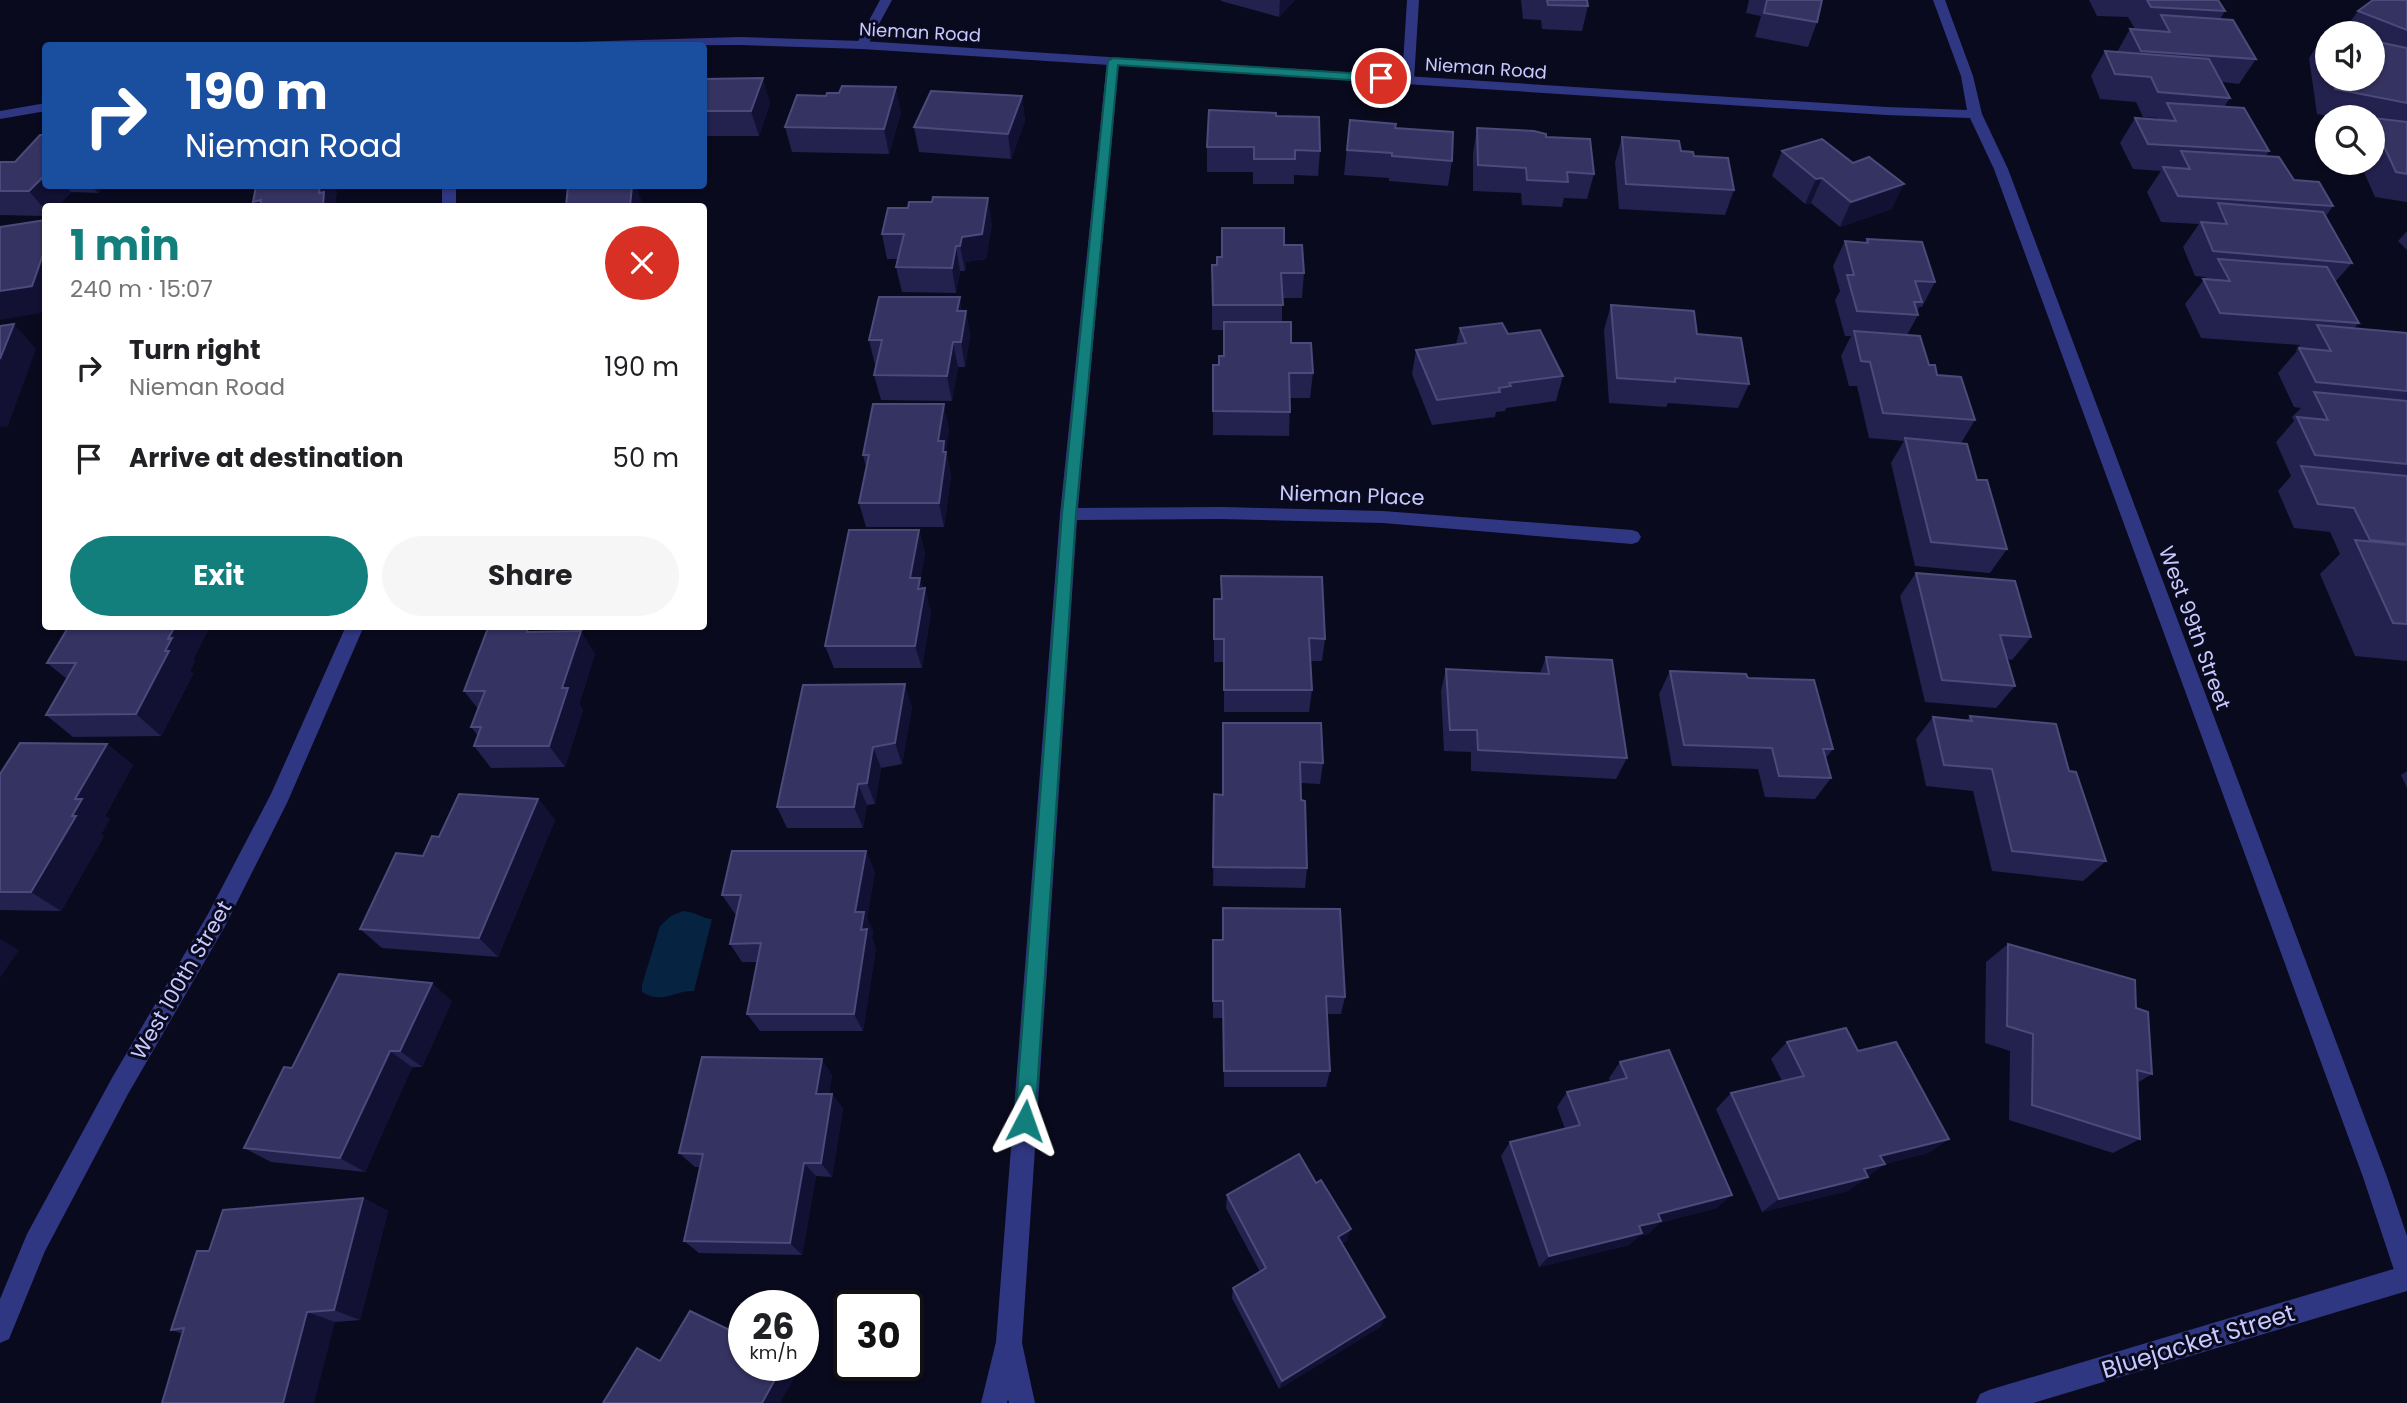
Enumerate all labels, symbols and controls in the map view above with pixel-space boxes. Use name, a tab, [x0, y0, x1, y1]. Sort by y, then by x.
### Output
street label: Nieman Road	[858, 16, 982, 48]
map controls	[2315, 21, 2385, 175]
button: sound	[2315, 21, 2385, 91]
pin	[1351, 48, 1411, 108]
street label: Nieman Road	[1424, 51, 1548, 85]
text: 190 m	[185, 58, 328, 126]
icon: arrive	[1362, 59, 1400, 97]
icon: right	[70, 70, 161, 161]
button: search	[2315, 105, 2385, 175]
text: Nieman Road	[185, 123, 402, 168]
text: 1 min	[70, 216, 180, 275]
button: close	[605, 226, 679, 300]
text: 240 m · 15:07	[70, 273, 213, 305]
text: Turn right	[129, 332, 261, 368]
icon: right	[70, 349, 108, 387]
text: 190 m	[604, 349, 679, 385]
text: Nieman Road	[129, 371, 285, 403]
icon: arrive	[70, 440, 108, 478]
text: Arrive at destination	[129, 440, 404, 476]
text: 50 m	[613, 440, 679, 476]
street label: Nieman Place	[1279, 478, 1425, 512]
button: Exit	[70, 536, 368, 616]
button: Share	[382, 536, 679, 616]
street label: West 99th Street	[2152, 542, 2238, 714]
street label: West 100th Street	[124, 895, 238, 1065]
position arrow	[988, 1084, 1062, 1158]
speed limit sign: 30	[833, 1290, 924, 1381]
street label: Bluejacket Street	[2097, 1296, 2299, 1386]
text: 26	[752, 1302, 795, 1351]
text: km/h	[750, 1340, 797, 1365]

